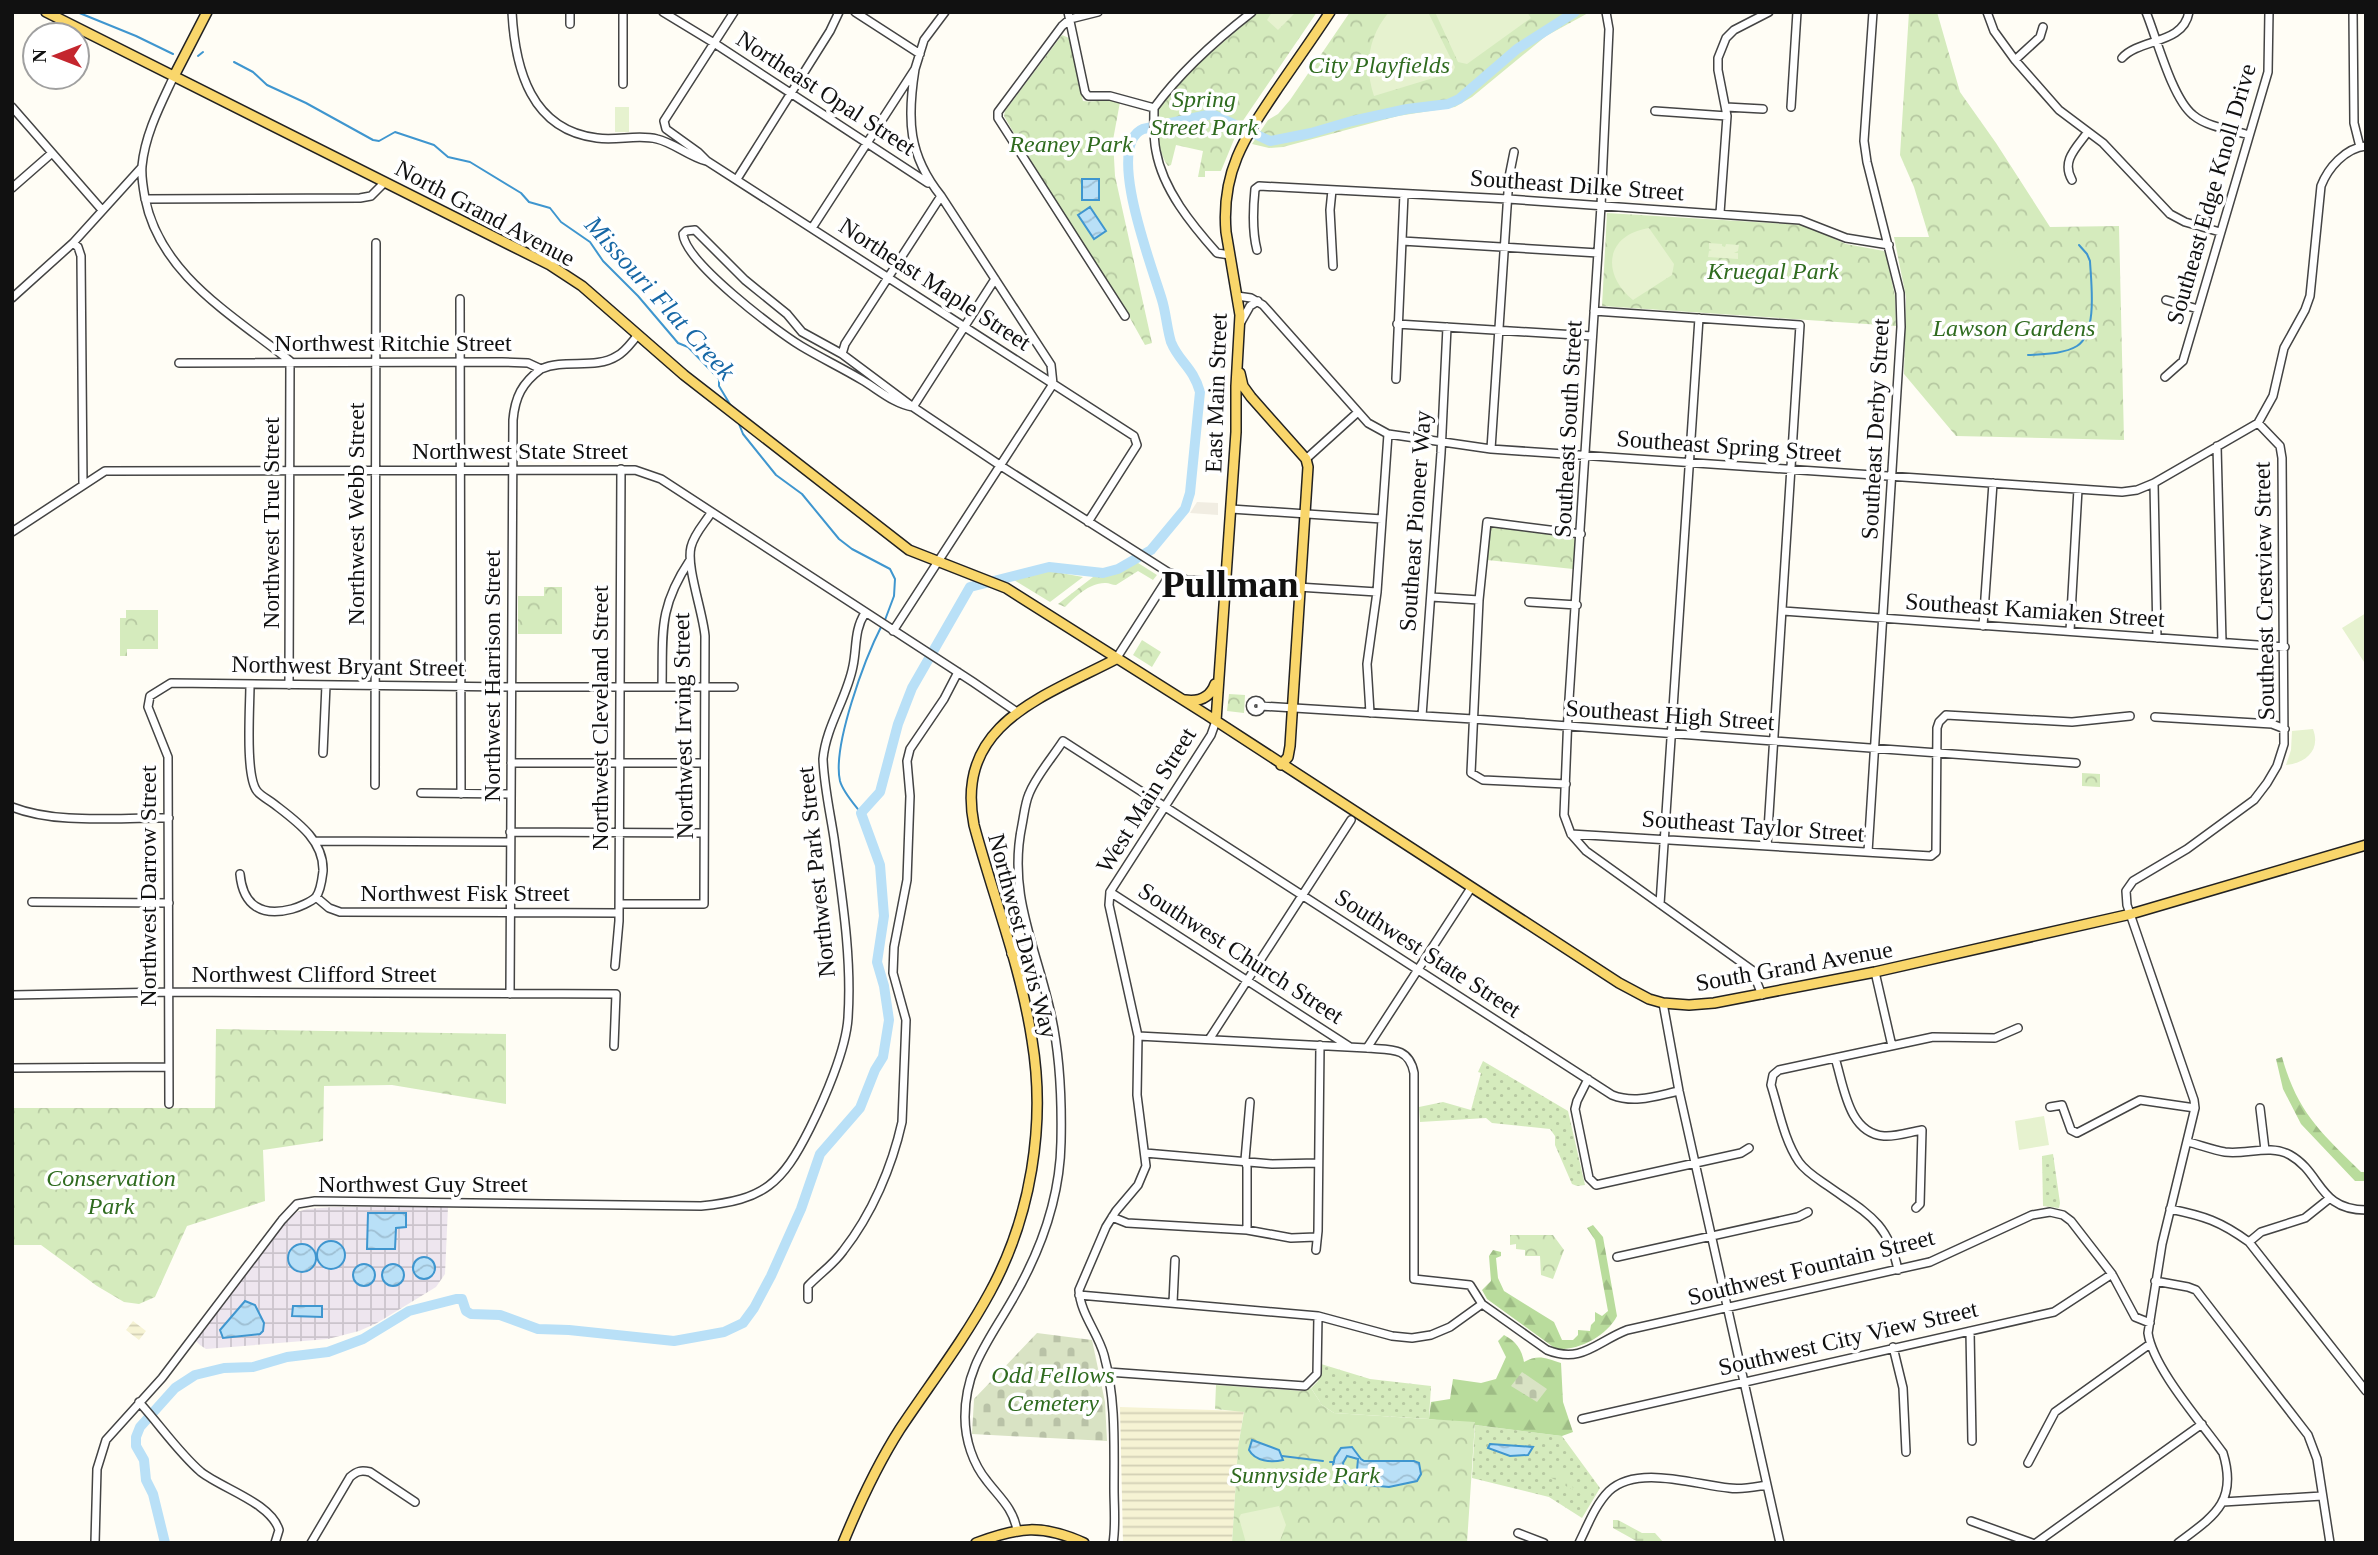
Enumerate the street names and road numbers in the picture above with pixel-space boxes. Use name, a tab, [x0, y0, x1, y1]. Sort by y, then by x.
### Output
street label: Northeast Opal Street	[732, 25, 921, 161]
street label: Southeast Edge Knoll Drive	[2161, 61, 2261, 327]
street label: North Grand Avenue	[391, 155, 579, 271]
street label: Southeast Dilke Street	[1469, 165, 1685, 205]
street label: Northeast Maple Street	[835, 212, 1036, 356]
street label: East Main Street	[1200, 312, 1232, 473]
street label: Southeast Derby Street	[1856, 318, 1894, 540]
street label: Southeast South Street	[1549, 319, 1587, 538]
street label: Northwest Ritchie Street	[274, 330, 512, 356]
street label: Northwest Webb Street	[343, 402, 369, 625]
street label: Southeast Pioneer Way	[1394, 410, 1436, 632]
street label: Northwest True Street	[258, 417, 284, 629]
street label: Southeast Spring Street	[1616, 425, 1843, 467]
street label: Northwest State Street	[412, 438, 628, 464]
street label: Southeast Crestview Street	[2249, 461, 2279, 721]
street label: Northwest Harrison Street	[479, 550, 505, 802]
street label: Northwest Cleveland Street	[587, 585, 613, 851]
street label: Southeast Kamiaken Street	[1904, 588, 2166, 632]
street label: Northwest Irving Street	[668, 612, 698, 840]
street label: Northwest Bryant Street	[231, 651, 465, 681]
street label: Southeast High Street	[1565, 695, 1776, 735]
street label: West Main Street	[1091, 722, 1201, 877]
street label: Northwest Darrow Street	[135, 765, 161, 1007]
street label: Northwest Park Street	[792, 765, 840, 979]
street label: Southeast Taylor Street	[1641, 805, 1866, 847]
street label: Northwest Davis Way	[983, 831, 1063, 1041]
street label: Southwest Church Street	[1134, 877, 1348, 1029]
street label: Northwest Fisk Street	[360, 880, 570, 906]
street label: Southwest State Street	[1330, 883, 1526, 1023]
street label: South Grand Avenue	[1693, 936, 1895, 996]
street label: Northwest Clifford Street	[192, 961, 437, 987]
street label: Northwest Guy Street	[318, 1171, 528, 1197]
street label: Southwest Fountain Street	[1685, 1224, 1937, 1310]
street label: Southwest City View Street	[1716, 1295, 1981, 1381]

